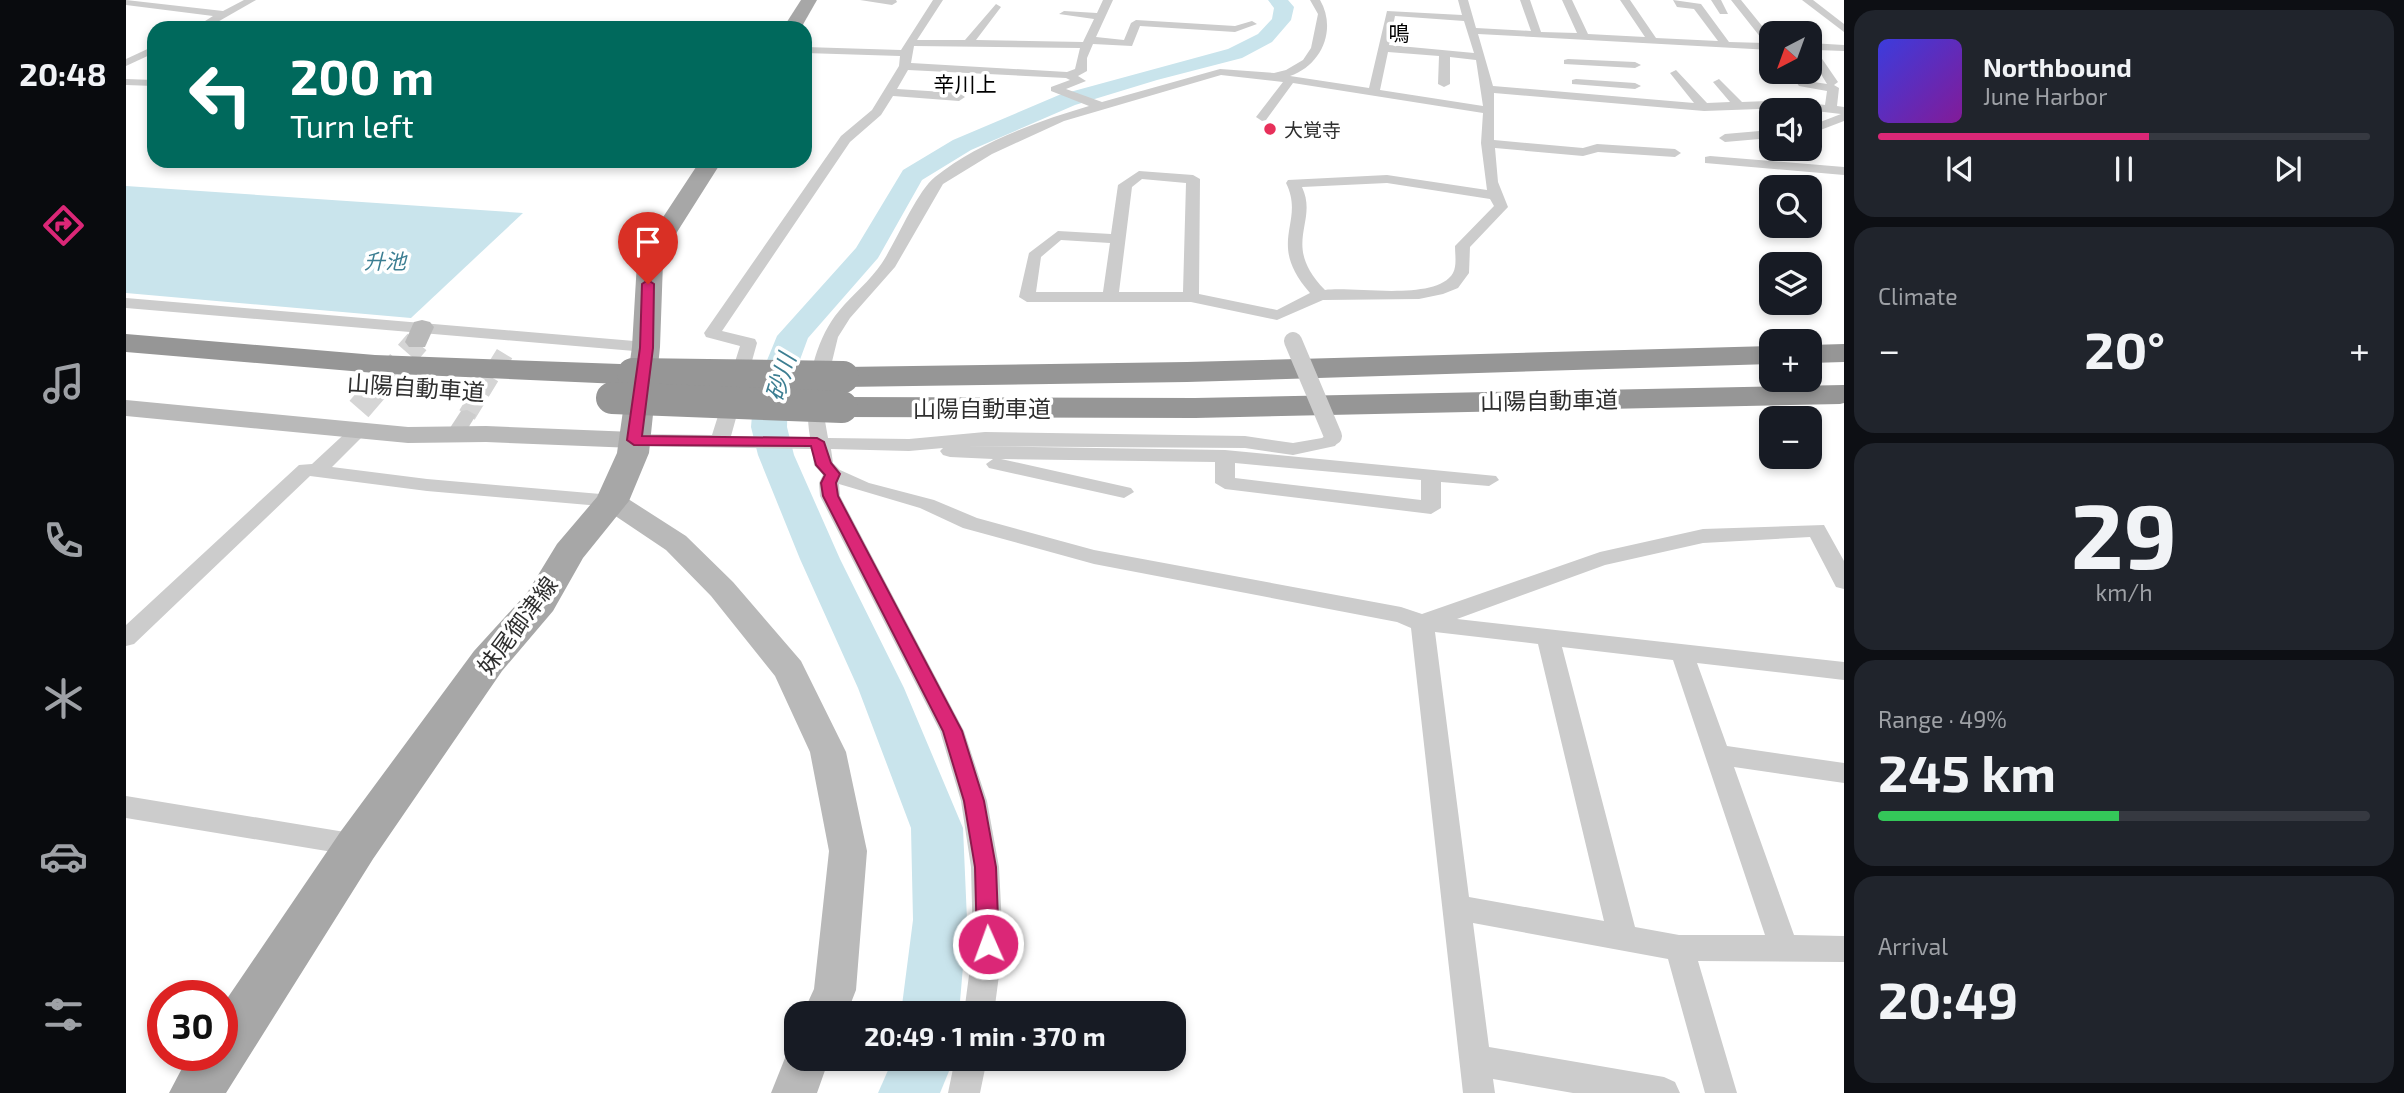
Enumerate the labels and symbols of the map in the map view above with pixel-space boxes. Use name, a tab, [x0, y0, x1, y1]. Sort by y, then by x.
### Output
district label: 鳴	[1389, 20, 1410, 45]
north arrow	[1759, 21, 1822, 84]
district label: 辛川上	[934, 71, 997, 96]
place label: 大覚寺	[1284, 118, 1341, 141]
marker: 大覚寺	[1262, 121, 1278, 137]
pin	[618, 212, 678, 284]
water label: 升池	[364, 248, 408, 273]
water label: 砂川	[759, 347, 802, 404]
street label: 山陽自動車道	[346, 368, 486, 406]
street label: 山陽自動車道	[1480, 385, 1618, 415]
street label: 山陽自動車道	[913, 394, 1051, 422]
street label: 妹尾御津線	[471, 571, 563, 679]
position arrow	[951, 907, 1025, 981]
speed limit sign: 30	[147, 980, 238, 1071]

